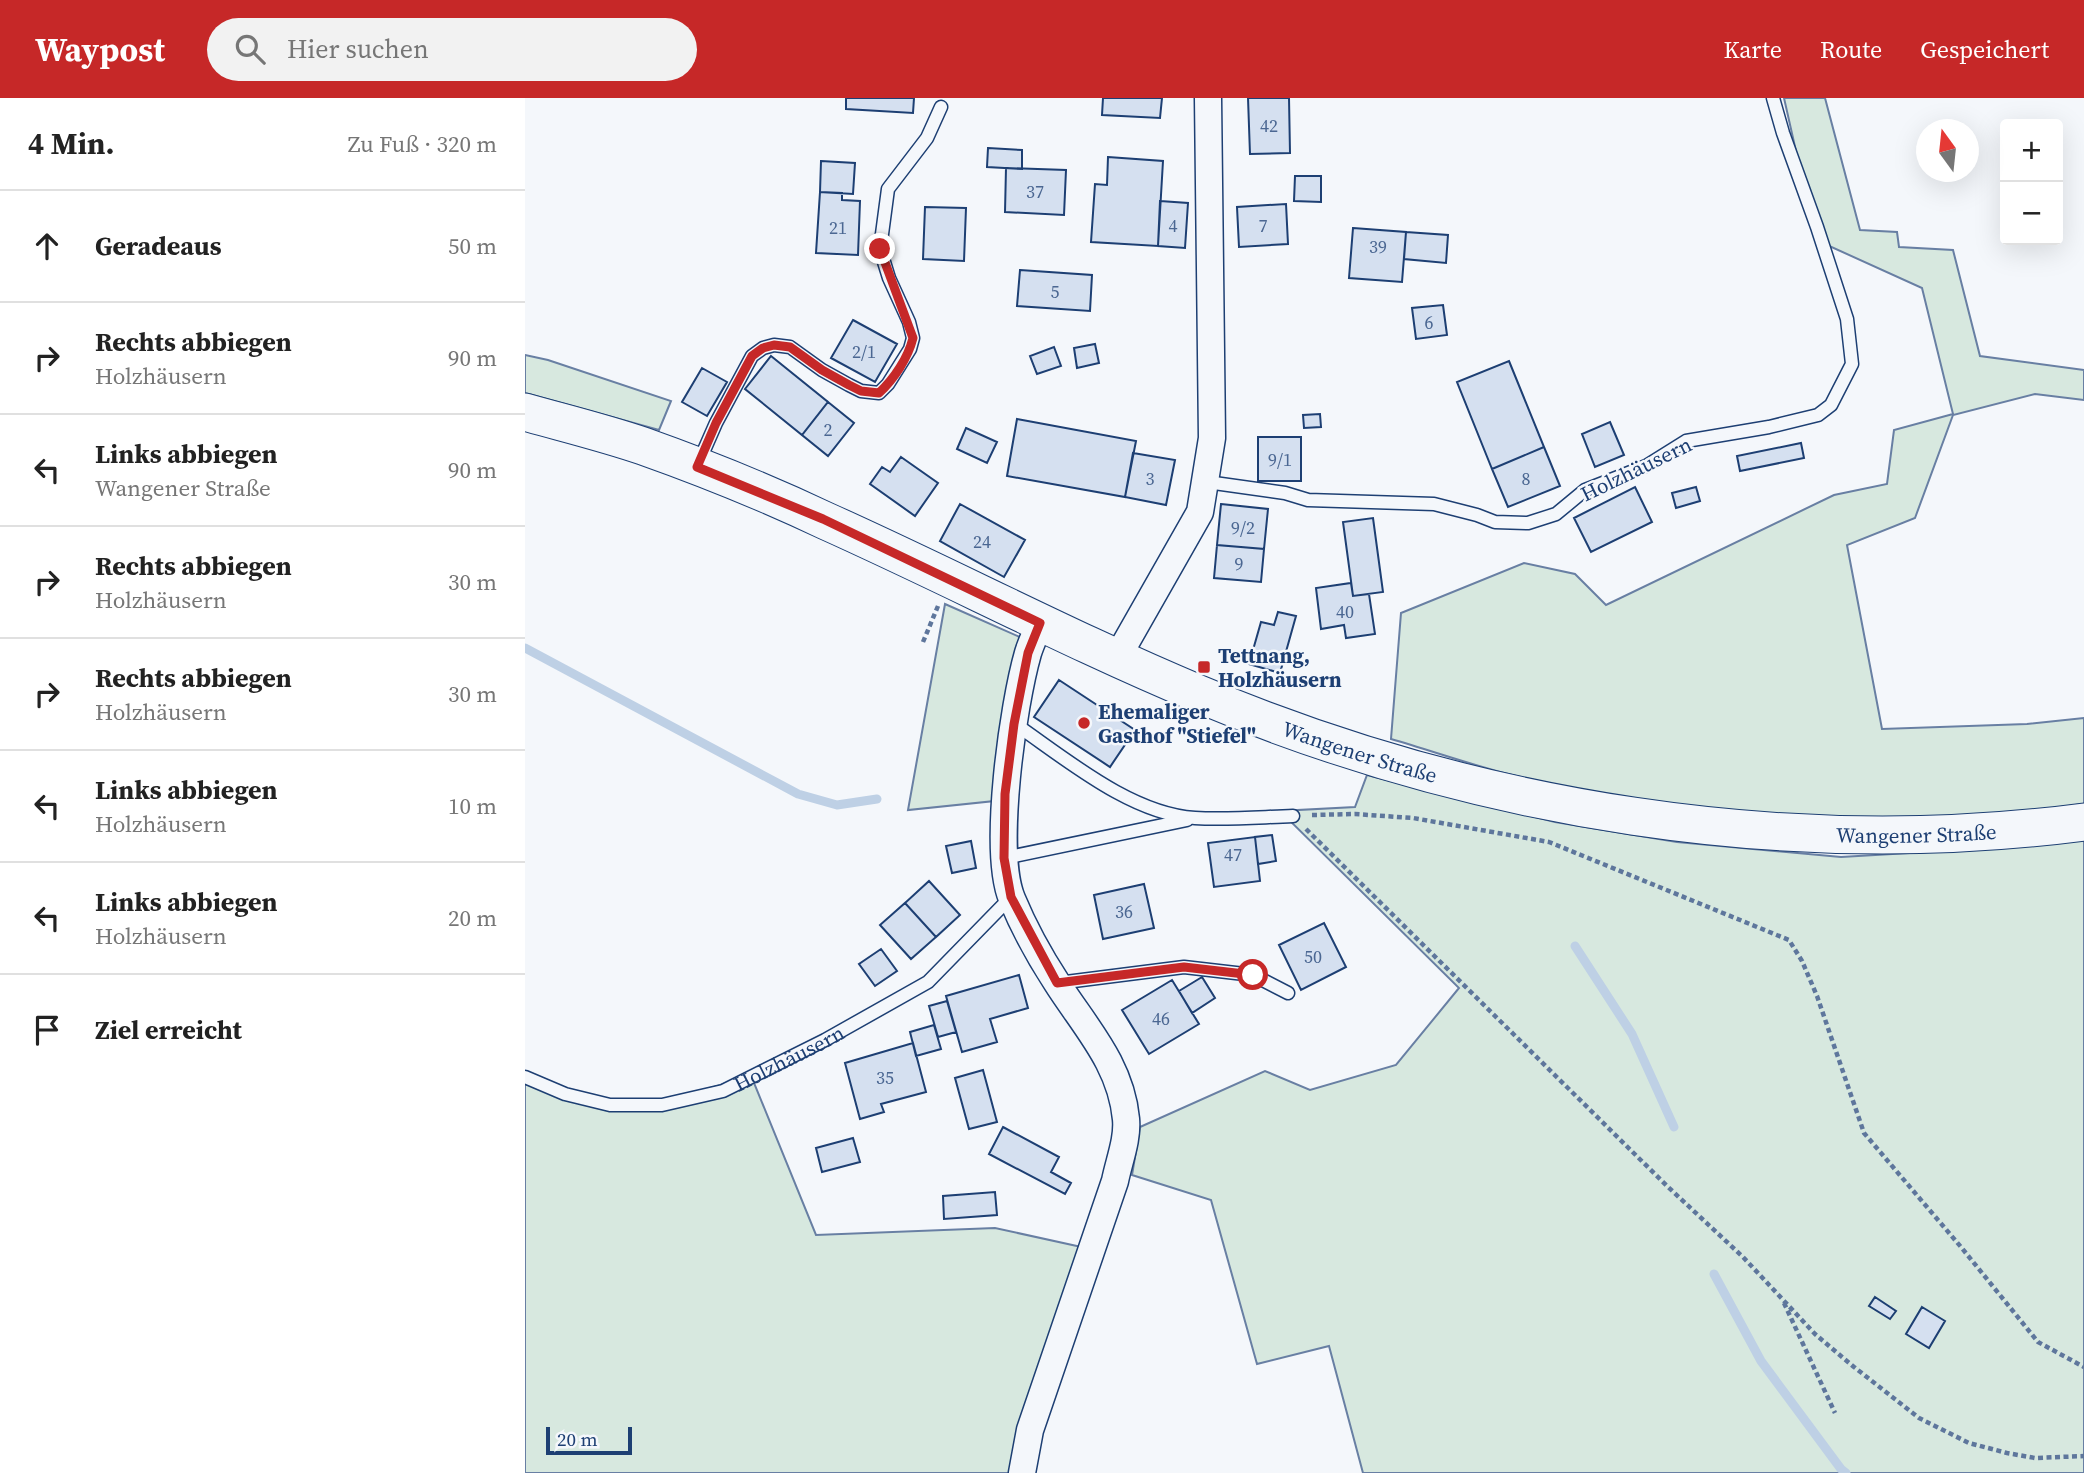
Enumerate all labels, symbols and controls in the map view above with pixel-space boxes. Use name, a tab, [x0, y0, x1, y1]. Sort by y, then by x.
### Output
search box	[207, 18, 697, 81]
text: Waypost	[35, 27, 165, 72]
icon: search	[231, 30, 269, 68]
text: Hier suchen	[287, 31, 429, 67]
text: Karte	[1723, 33, 1782, 66]
text: Route	[1820, 33, 1882, 66]
text: Gespeichert	[1920, 33, 2049, 66]
house number: 42	[1260, 113, 1278, 138]
north arrow	[1916, 119, 1979, 182]
map controls	[2000, 119, 2063, 245]
button: +	[2000, 119, 2063, 182]
text: 4 Min.	[28, 123, 115, 164]
text: Zu Fuß · 320 m	[348, 128, 497, 160]
house number: 37	[1026, 179, 1044, 204]
button: −	[2000, 182, 2063, 245]
house number: 4	[1169, 213, 1178, 238]
house number: 7	[1259, 213, 1268, 238]
house number: 21	[829, 215, 847, 240]
icon: ahead	[28, 227, 66, 265]
text: Geradeaus	[95, 228, 222, 264]
text: 50 m	[448, 230, 497, 262]
route end	[864, 233, 895, 264]
house number: 39	[1369, 234, 1387, 259]
house number: 5	[1051, 279, 1060, 304]
house number: 6	[1425, 310, 1434, 335]
text: Rechts abbiegen	[95, 324, 292, 360]
icon: right	[28, 339, 66, 377]
house number: 2/1	[852, 339, 876, 364]
text: 90 m	[448, 342, 497, 374]
text: Holzhäusern	[95, 360, 227, 392]
house number: 2	[824, 417, 833, 442]
street label: Holzhäusern	[1576, 429, 1697, 508]
text: Links abbiegen	[95, 436, 278, 472]
house number: 9/1	[1268, 447, 1292, 472]
icon: left	[28, 451, 66, 489]
text: 90 m	[448, 454, 497, 486]
house number: 3	[1146, 466, 1155, 491]
house number: 8	[1522, 466, 1531, 491]
text: Wangener Straße	[95, 472, 271, 504]
house number: 9/2	[1231, 515, 1255, 540]
house number: 24	[973, 529, 991, 554]
text: Rechts abbiegen	[95, 548, 292, 584]
house number: 9	[1235, 551, 1244, 576]
icon: right	[28, 563, 66, 601]
text: 30 m	[448, 566, 497, 598]
text: Holzhäusern	[95, 584, 227, 616]
house number: 40	[1336, 599, 1354, 624]
place label: Tettnang, Holzhäusern	[1218, 641, 1342, 694]
marker: Tettnang, Holzhäusern	[1196, 659, 1212, 675]
text: Rechts abbiegen	[95, 660, 292, 696]
icon: right	[28, 675, 66, 713]
text: 30 m	[448, 678, 497, 710]
text: Holzhäusern	[95, 696, 227, 728]
place label: Ehemaliger Gasthof "Stiefel"	[1098, 697, 1256, 750]
street label: Wangener Straße	[1279, 713, 1441, 789]
marker: Ehemaliger Gasthof "Stiefel"	[1076, 715, 1092, 731]
text: Links abbiegen	[95, 772, 278, 808]
icon: left	[28, 787, 66, 825]
text: 10 m	[448, 790, 497, 822]
text: Holzhäusern	[95, 808, 227, 840]
street label: Wangener Straße	[1836, 816, 1997, 849]
house number: 47	[1224, 842, 1242, 867]
text: Links abbiegen	[95, 884, 278, 920]
icon: left	[28, 899, 66, 937]
house number: 36	[1115, 899, 1133, 924]
text: 20 m	[448, 902, 497, 934]
text: Holzhäusern	[95, 920, 227, 952]
house number: 50	[1304, 944, 1322, 969]
route start	[1237, 959, 1268, 990]
house number: 46	[1152, 1006, 1170, 1031]
icon: arrive	[28, 1011, 66, 1049]
text: Ziel erreicht	[95, 1012, 242, 1048]
street label: Holzhäusern	[729, 1018, 850, 1098]
house number: 35	[876, 1065, 894, 1090]
scale bar	[546, 1424, 632, 1456]
text: 20 m	[557, 1426, 598, 1452]

